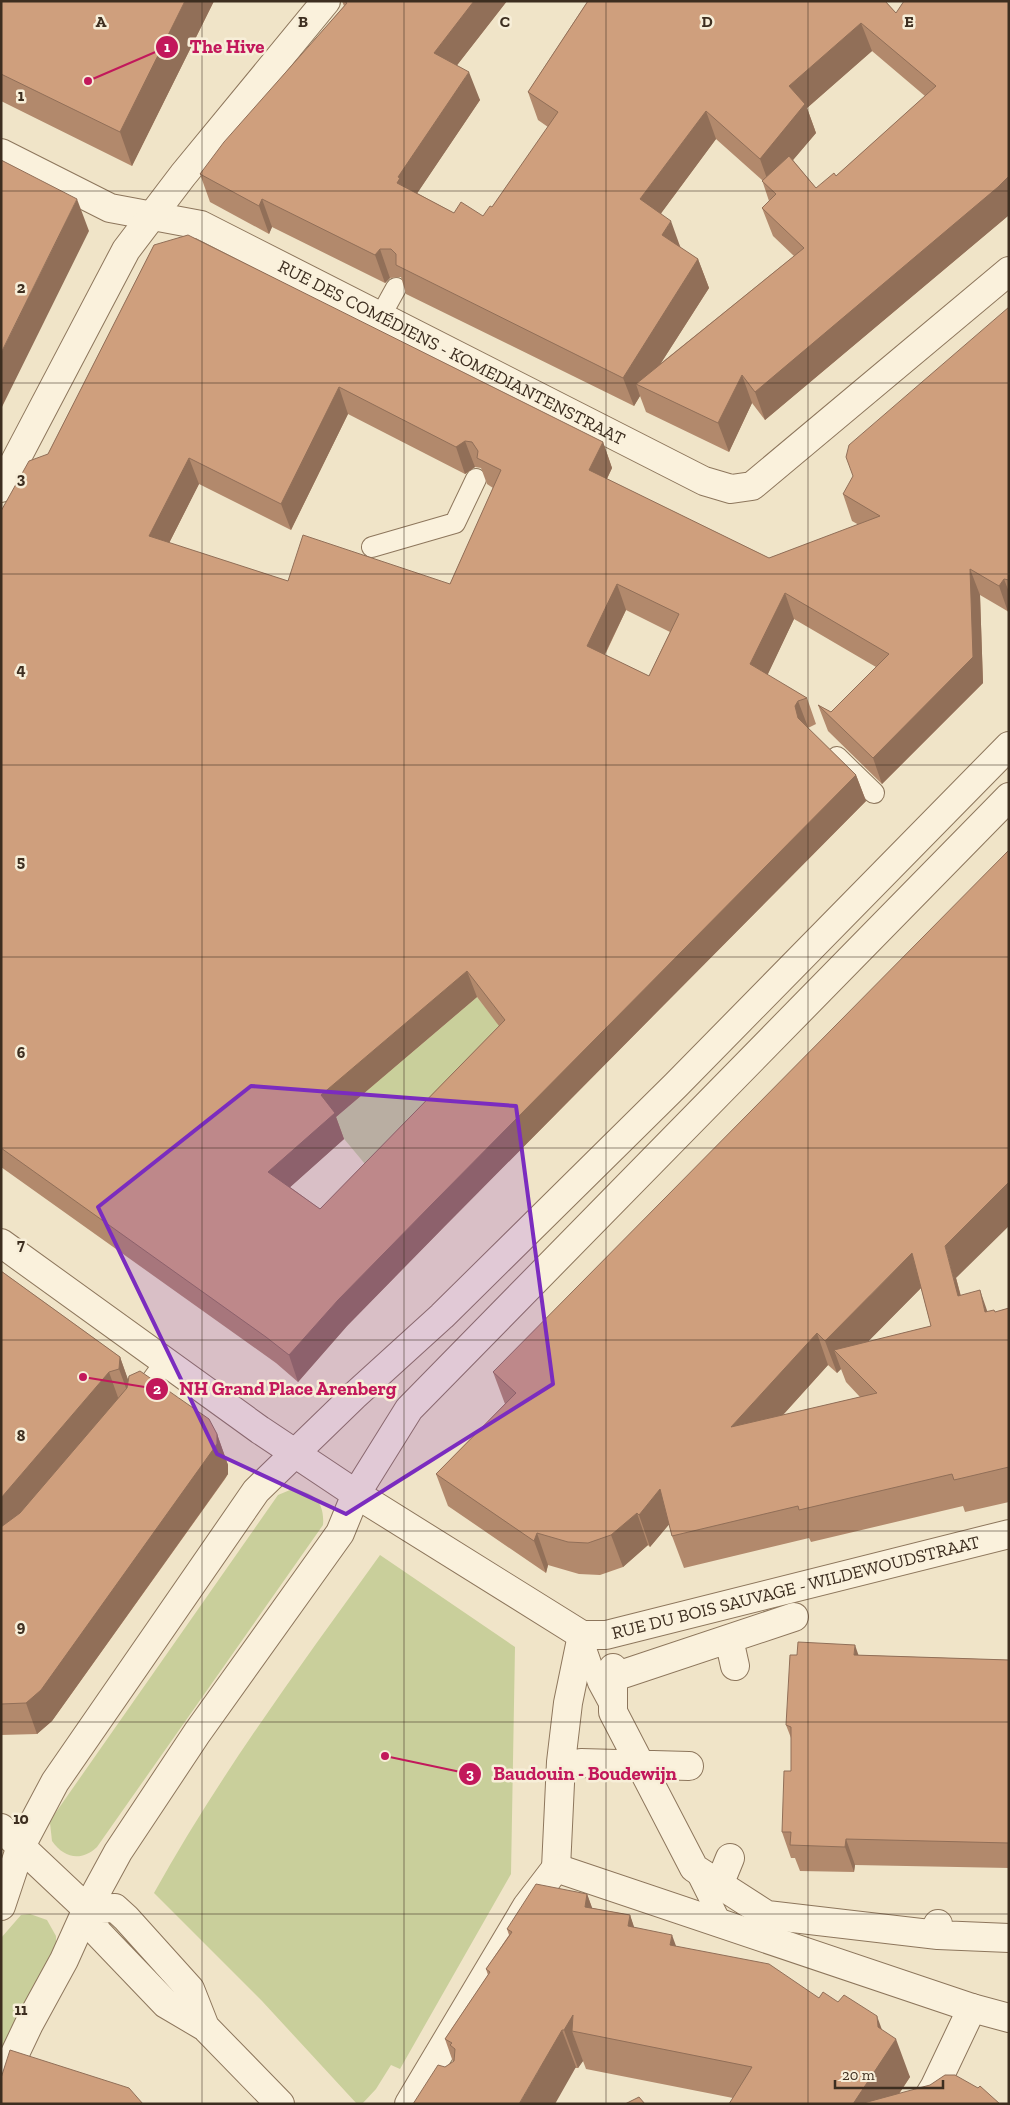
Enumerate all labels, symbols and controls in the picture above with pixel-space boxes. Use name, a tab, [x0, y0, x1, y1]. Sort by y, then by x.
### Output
text: A	[96, 12, 107, 31]
text: B	[298, 12, 308, 31]
text: C	[500, 12, 510, 31]
text: D	[701, 12, 713, 31]
text: E	[904, 12, 914, 31]
callout: The Hive	[155, 30, 275, 64]
text: The Hive	[190, 35, 264, 58]
text: 1	[164, 38, 170, 56]
text: 1	[18, 86, 25, 105]
street label: RUE DES COMÉDIENS - KOMEDIANTENSTRAAT	[274, 255, 629, 450]
text: 2	[17, 278, 26, 297]
text: 3	[17, 469, 26, 488]
text: 4	[16, 660, 26, 679]
text: 5	[17, 852, 25, 871]
text: 6	[17, 1043, 26, 1062]
text: 7	[17, 1235, 25, 1254]
callout: NH Grand Place Arenberg	[144, 1372, 407, 1406]
text: NH Grand Place Arenberg	[179, 1377, 397, 1400]
text: 2	[153, 1380, 161, 1398]
text: 8	[17, 1426, 26, 1445]
street label: RUE DU BOIS SAUVAGE - WILDEWOUDSTRAAT	[609, 1531, 982, 1644]
text: 9	[17, 1617, 26, 1636]
callout: Baudouin - Boudewijn	[458, 1757, 686, 1791]
text: Baudouin - Boudewijn	[493, 1762, 678, 1785]
text: 3	[466, 1765, 474, 1783]
text: 10	[13, 1809, 29, 1828]
text: 11	[15, 2000, 28, 2019]
scale bar	[835, 2058, 942, 2090]
text: 20 m	[842, 2066, 875, 2084]

